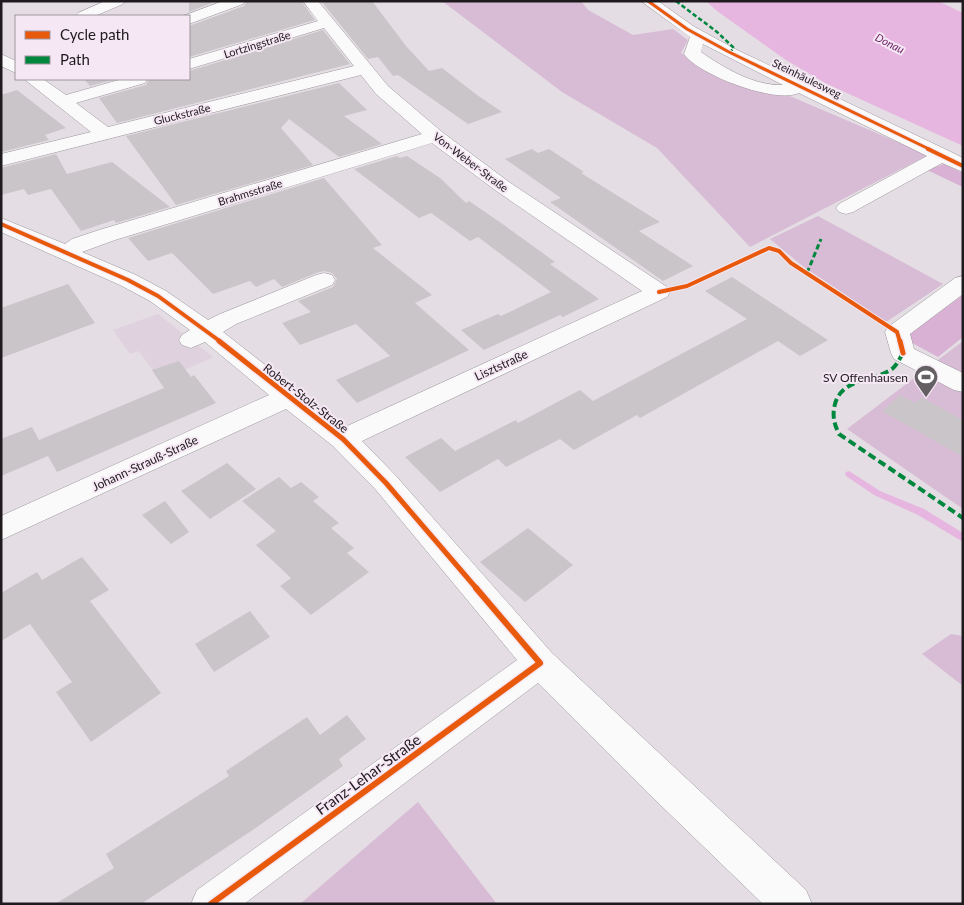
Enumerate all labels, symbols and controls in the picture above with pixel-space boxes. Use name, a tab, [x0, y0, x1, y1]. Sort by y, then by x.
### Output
legend	[15, 15, 190, 80]
text: Cycle path	[60, 25, 129, 43]
street label: Lortzingstraße	[222, 28, 292, 60]
water label: Donau	[873, 30, 907, 56]
text: Path	[60, 50, 90, 68]
street label: Steinhäulesweg	[770, 56, 844, 100]
street label: Gluckstraße	[152, 101, 212, 127]
street label: Von-Weber-Straße	[431, 130, 511, 195]
street label: Brahmsstraße	[216, 176, 284, 208]
street label: Lisztstraße	[472, 346, 530, 384]
street label: Robert-Stolz-Straße	[260, 360, 352, 436]
sports icon: SV Offenhausen	[913, 364, 939, 398]
place label: SV Offenhausen	[823, 370, 908, 385]
street label: Johann-Strauß-Straße	[90, 432, 200, 494]
street label: Franz-Lehar-Straße	[312, 730, 424, 818]

